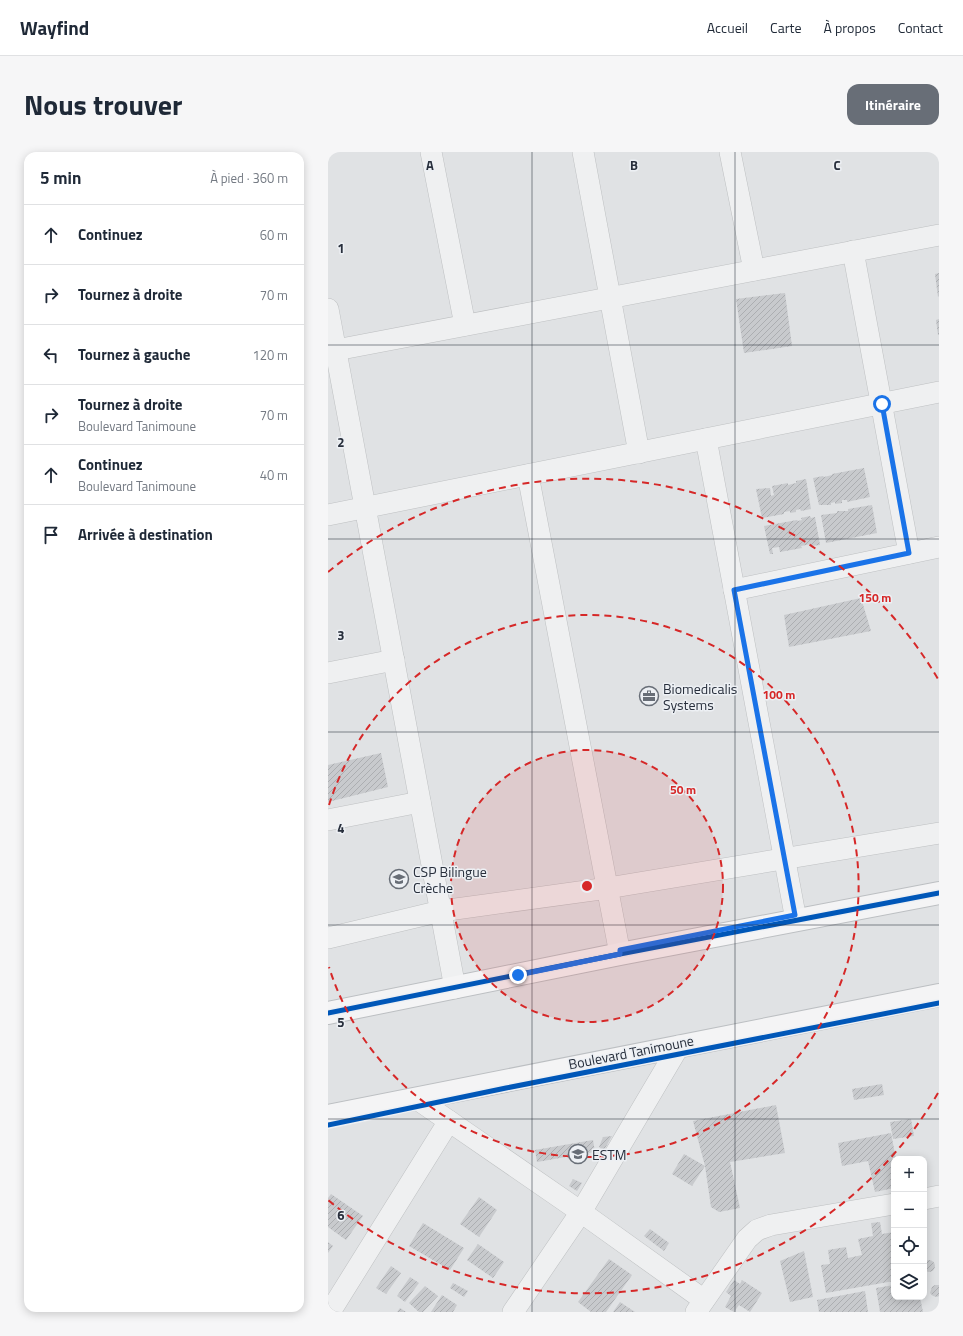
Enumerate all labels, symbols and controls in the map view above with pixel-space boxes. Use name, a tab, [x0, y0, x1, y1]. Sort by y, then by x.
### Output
text: Wayfind	[20, 13, 89, 42]
text: Accueil	[707, 17, 748, 38]
text: Carte	[770, 17, 802, 38]
text: À propos	[824, 17, 876, 38]
text: Contact	[898, 17, 943, 38]
text: Nous trouver	[24, 83, 182, 126]
button: Itinéraire	[847, 84, 939, 125]
text: A	[426, 155, 434, 175]
text: B	[630, 155, 638, 175]
text: C	[833, 155, 841, 175]
text: 5 min	[40, 165, 81, 191]
text: À pied · 360 m	[210, 168, 288, 188]
text: Continuez	[78, 223, 143, 246]
icon: ahead	[40, 224, 62, 246]
text: 60 m	[260, 225, 288, 245]
text: 1	[337, 238, 345, 258]
text: Tournez à droite	[78, 283, 183, 306]
icon: right	[40, 284, 62, 306]
text: 70 m	[260, 285, 288, 305]
text: Tournez à gauche	[78, 343, 190, 366]
icon: left	[40, 344, 62, 366]
text: 120 m	[252, 345, 288, 365]
text: Tournez à droite	[78, 393, 183, 416]
route start	[873, 395, 891, 413]
icon: right	[40, 404, 62, 426]
text: 70 m	[260, 405, 288, 425]
text: Boulevard Tanimoune	[78, 416, 196, 436]
text: 2	[337, 432, 345, 452]
text: Continuez	[78, 453, 143, 476]
icon: ahead	[40, 464, 62, 486]
text: 40 m	[260, 465, 288, 485]
text: Boulevard Tanimoune	[78, 476, 196, 496]
text: Arrivée à destination	[78, 523, 213, 546]
icon: arrive	[40, 524, 62, 546]
text: 150 m	[859, 588, 891, 607]
text: 3	[337, 625, 345, 645]
place label: Biomedicalis Systems	[663, 678, 737, 715]
office icon: Biomedicalis Systems	[638, 685, 660, 707]
text: 100 m	[763, 685, 795, 704]
text: 50 m	[670, 780, 696, 799]
text: 4	[337, 818, 345, 838]
place label: CSP Bilingue Crèche	[413, 861, 487, 898]
school or university icon: CSP Bilingue Crèche	[388, 868, 410, 890]
centre of rings	[580, 879, 594, 893]
route end	[509, 966, 527, 984]
text: 5	[337, 1012, 345, 1032]
street label: Boulevard Tanimoune	[567, 1030, 695, 1074]
school or university icon: ESTM	[567, 1143, 589, 1165]
place label: ESTM	[592, 1144, 626, 1165]
map controls	[891, 1156, 927, 1300]
button: +	[891, 1156, 927, 1192]
button: −	[891, 1192, 927, 1228]
text: 6	[337, 1205, 345, 1225]
button: locate	[891, 1228, 927, 1264]
button: layers	[891, 1264, 927, 1300]

